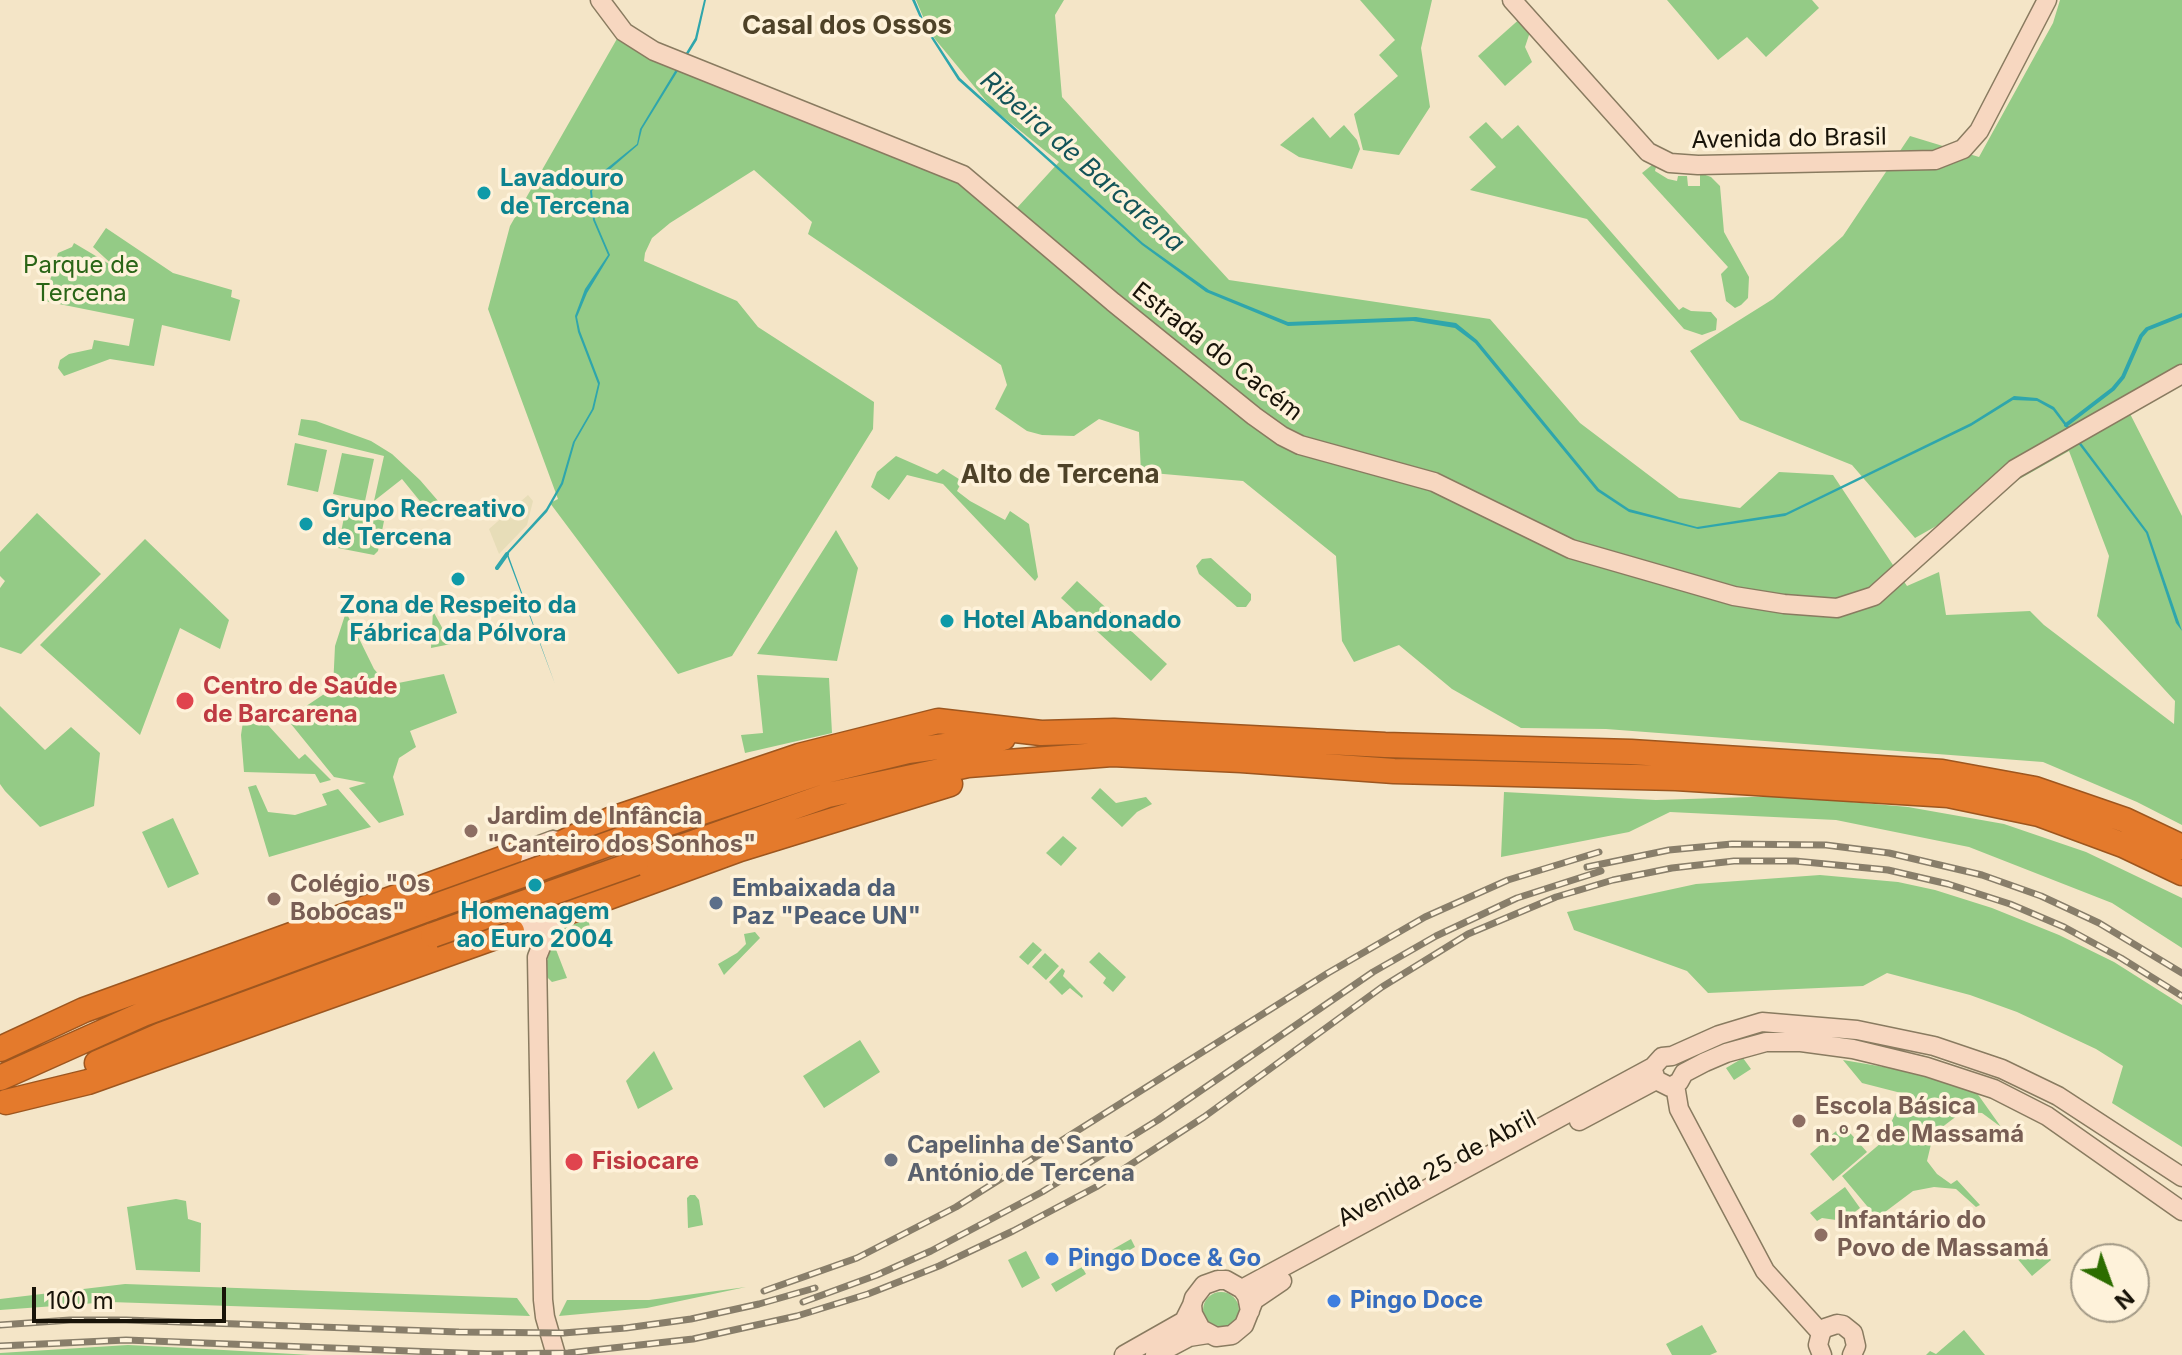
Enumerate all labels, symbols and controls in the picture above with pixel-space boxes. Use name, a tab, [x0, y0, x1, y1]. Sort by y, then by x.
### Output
district label: Casal dos Ossos	[742, 10, 952, 42]
water label: Ribeira de Barcarena	[974, 65, 1190, 259]
street label: Avenida do Brasil	[1691, 123, 1887, 155]
place label: Lavadouro de Tercena	[500, 165, 630, 221]
marker: Lavadouro de Tercena	[475, 184, 493, 202]
park label: Parque de Tercena	[23, 252, 139, 308]
street label: Estrada do Cacém	[1126, 277, 1308, 427]
district label: Alto de Tercena	[960, 459, 1160, 491]
place label: Grupo Recreativo de Tercena	[322, 496, 526, 552]
marker: Grupo Recreativo de Tercena	[297, 515, 315, 533]
marker: Zona de Respeito da Fábrica da Pólvora	[449, 570, 467, 588]
place label: Zona de Respeito da Fábrica da Pólvora	[339, 592, 577, 648]
place label: Hotel Abandonado	[963, 607, 1181, 635]
marker: Hotel Abandonado	[938, 612, 956, 630]
place label: Centro de Saúde de Barcarena	[203, 673, 397, 729]
marker: Centro de Saúde de Barcarena	[174, 690, 196, 712]
place label: Jardim de Infância "Canteiro dos Sonhos"	[487, 803, 756, 859]
marker: Jardim de Infância "Canteiro dos Sonhos"	[462, 822, 480, 840]
place label: Colégio "Os Bobocas"	[290, 871, 431, 927]
place label: Embaixada da Paz "Peace UN"	[732, 875, 921, 931]
marker: Homenagem ao Euro 2004	[526, 876, 544, 894]
marker: Colégio "Os Bobocas"	[265, 890, 283, 908]
marker: Embaixada da Paz "Peace UN"	[707, 894, 725, 912]
place label: Homenagem ao Euro 2004	[456, 898, 614, 954]
place label: Escola Básica n.º 2 de Massamá	[1815, 1093, 2024, 1149]
street label: Avenida 25 de Abril	[1333, 1105, 1541, 1233]
marker: Escola Básica n.º 2 de Massamá	[1790, 1112, 1808, 1130]
place label: Capelinha de Santo António de Tercena	[907, 1132, 1135, 1188]
place label: Fisiocare	[592, 1148, 699, 1176]
marker: Fisiocare	[563, 1151, 585, 1173]
marker: Capelinha de Santo António de Tercena	[882, 1151, 900, 1169]
place label: Infantário do Povo de Massamá	[1837, 1207, 2049, 1263]
marker: Infantário do Povo de Massamá	[1812, 1226, 1830, 1244]
north arrow	[2070, 1243, 2150, 1323]
place label: Pingo Doce & Go	[1068, 1245, 1261, 1273]
marker: Pingo Doce & Go	[1043, 1250, 1061, 1268]
scale bar	[36, 1271, 230, 1321]
text: N	[2110, 1284, 2139, 1315]
text: 100 m	[46, 1286, 114, 1315]
place label: Pingo Doce	[1350, 1287, 1483, 1315]
marker: Pingo Doce	[1325, 1292, 1343, 1310]

